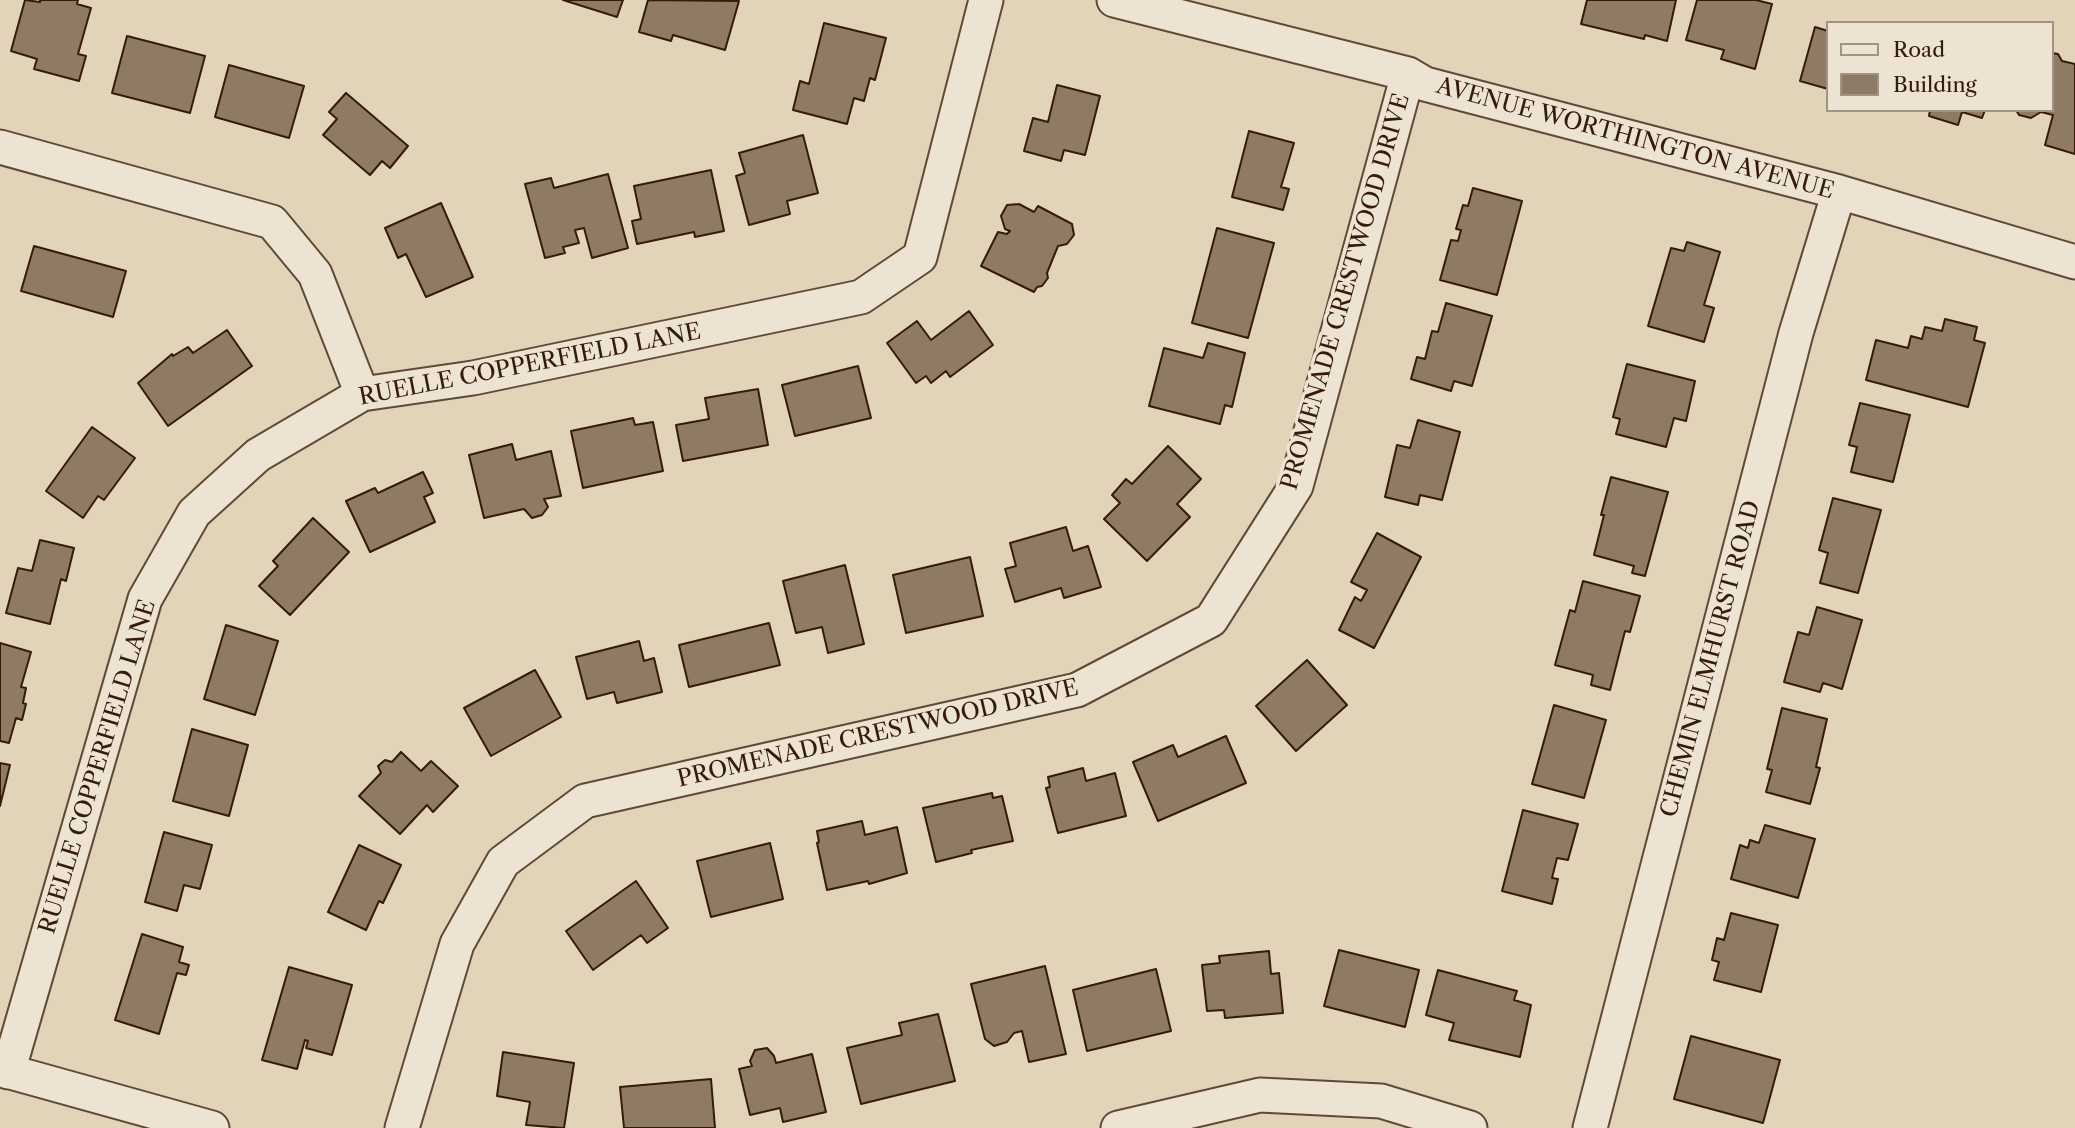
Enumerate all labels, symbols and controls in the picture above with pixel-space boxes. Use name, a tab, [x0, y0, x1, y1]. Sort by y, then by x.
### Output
legend	[1826, 21, 2054, 112]
text: Road	[1893, 37, 1945, 62]
text: Building	[1893, 72, 1977, 97]
street label: AVENUE WORTHINGTON AVENUE	[1433, 73, 1837, 205]
street label: PROMENADE CRESTWOOD DRIVE	[1276, 91, 1416, 493]
street label: RUELLE COPPERFIELD LANE	[357, 318, 703, 412]
street label: CHEMIN ELMHURST ROAD	[1655, 498, 1767, 820]
street label: RUELLE COPPERFIELD LANE	[34, 597, 162, 937]
street label: PROMENADE CRESTWOOD DRIVE	[675, 674, 1081, 794]

